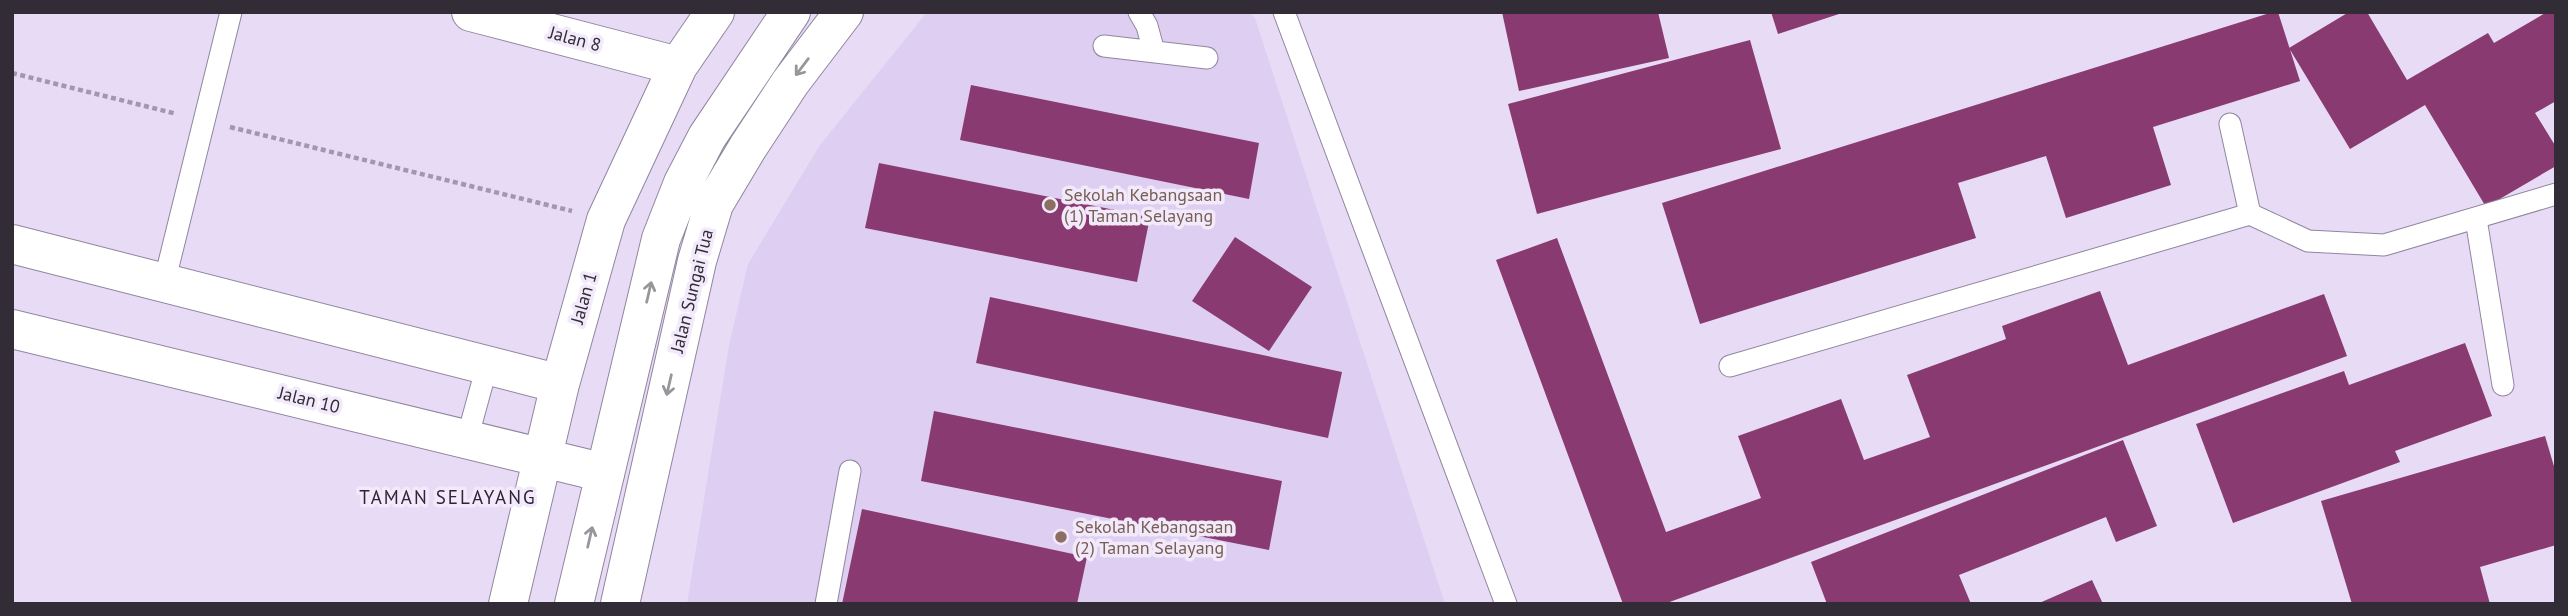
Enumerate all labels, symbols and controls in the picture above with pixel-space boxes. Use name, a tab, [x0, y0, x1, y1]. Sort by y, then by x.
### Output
street label: Jalan 8	[546, 20, 604, 56]
one-way arrow	[795, 57, 810, 75]
place label: Sekolah Kebangsaan (1) Taman Selayang	[1064, 183, 1222, 227]
marker: Sekolah Kebangsaan (1) Taman Selayang	[1042, 197, 1058, 213]
street label: Jalan Sungai Tua	[665, 227, 718, 356]
street label: Jalan 1	[565, 269, 602, 327]
one-way arrow	[643, 281, 656, 304]
one-way arrow	[662, 373, 676, 396]
street label: Jalan 10	[275, 381, 342, 418]
district label: TAMAN SELAYANG	[359, 485, 537, 509]
place label: Sekolah Kebangsaan (2) Taman Selayang	[1075, 515, 1233, 559]
one-way arrow	[584, 526, 597, 549]
marker: Sekolah Kebangsaan (2) Taman Selayang	[1053, 529, 1069, 545]

